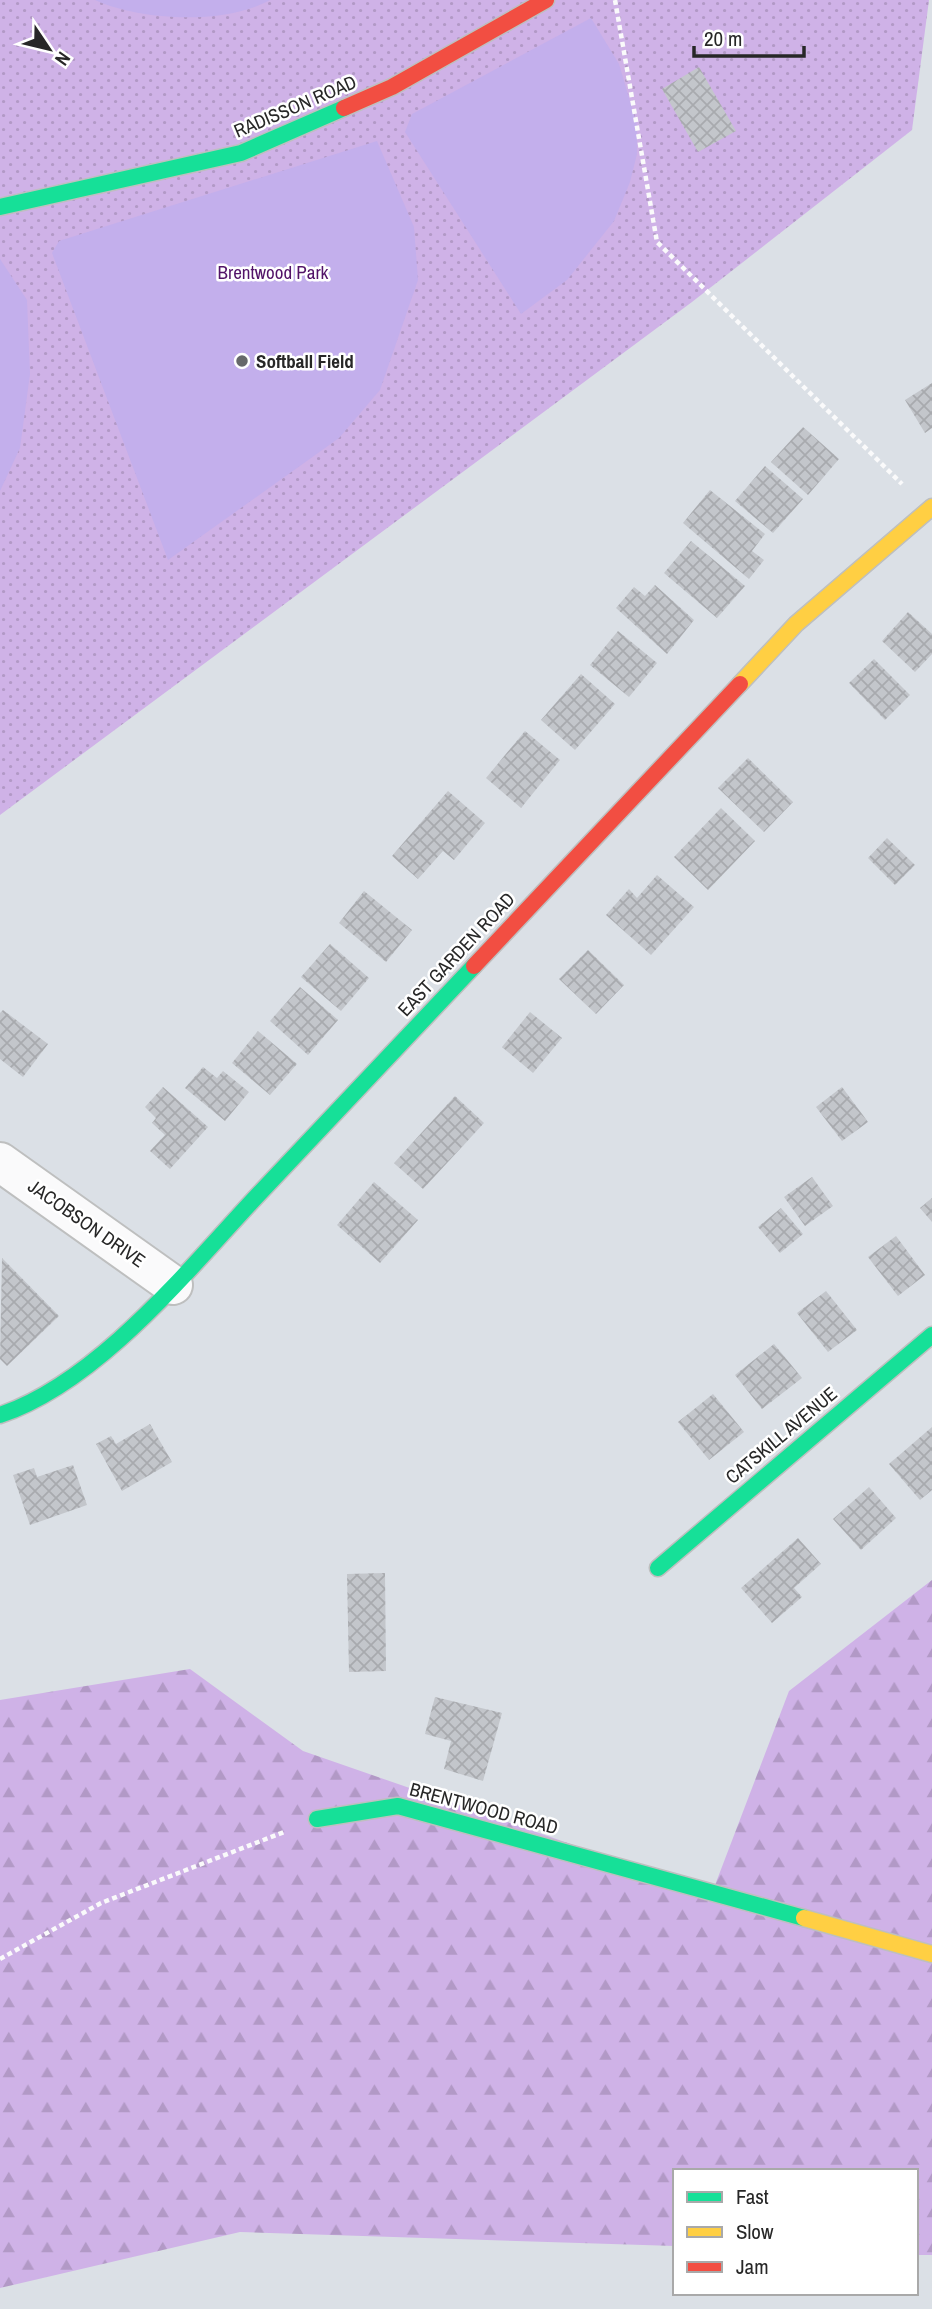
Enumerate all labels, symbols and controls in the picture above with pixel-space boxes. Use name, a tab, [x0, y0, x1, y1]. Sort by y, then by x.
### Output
north arrow	[14, 14, 84, 84]
scale bar	[694, 14, 804, 58]
text: 20 m	[704, 24, 742, 53]
text: N	[49, 47, 77, 71]
street label: RADISSON ROAD	[230, 68, 360, 144]
park label: Brentwood Park	[218, 259, 329, 285]
place label: Softball Field	[256, 348, 354, 374]
marker: Softball Field	[234, 353, 250, 369]
street label: EAST GARDEN ROAD	[392, 886, 520, 1022]
street label: JACOBSON DRIVE	[23, 1173, 151, 1273]
street label: CATSKILL AVENUE	[720, 1381, 842, 1489]
street label: BRENTWOOD ROAD	[407, 1776, 561, 1840]
legend	[673, 2169, 918, 2295]
text: Fast	[736, 2182, 769, 2211]
text: Slow	[736, 2217, 774, 2246]
text: Jam	[736, 2252, 769, 2281]

